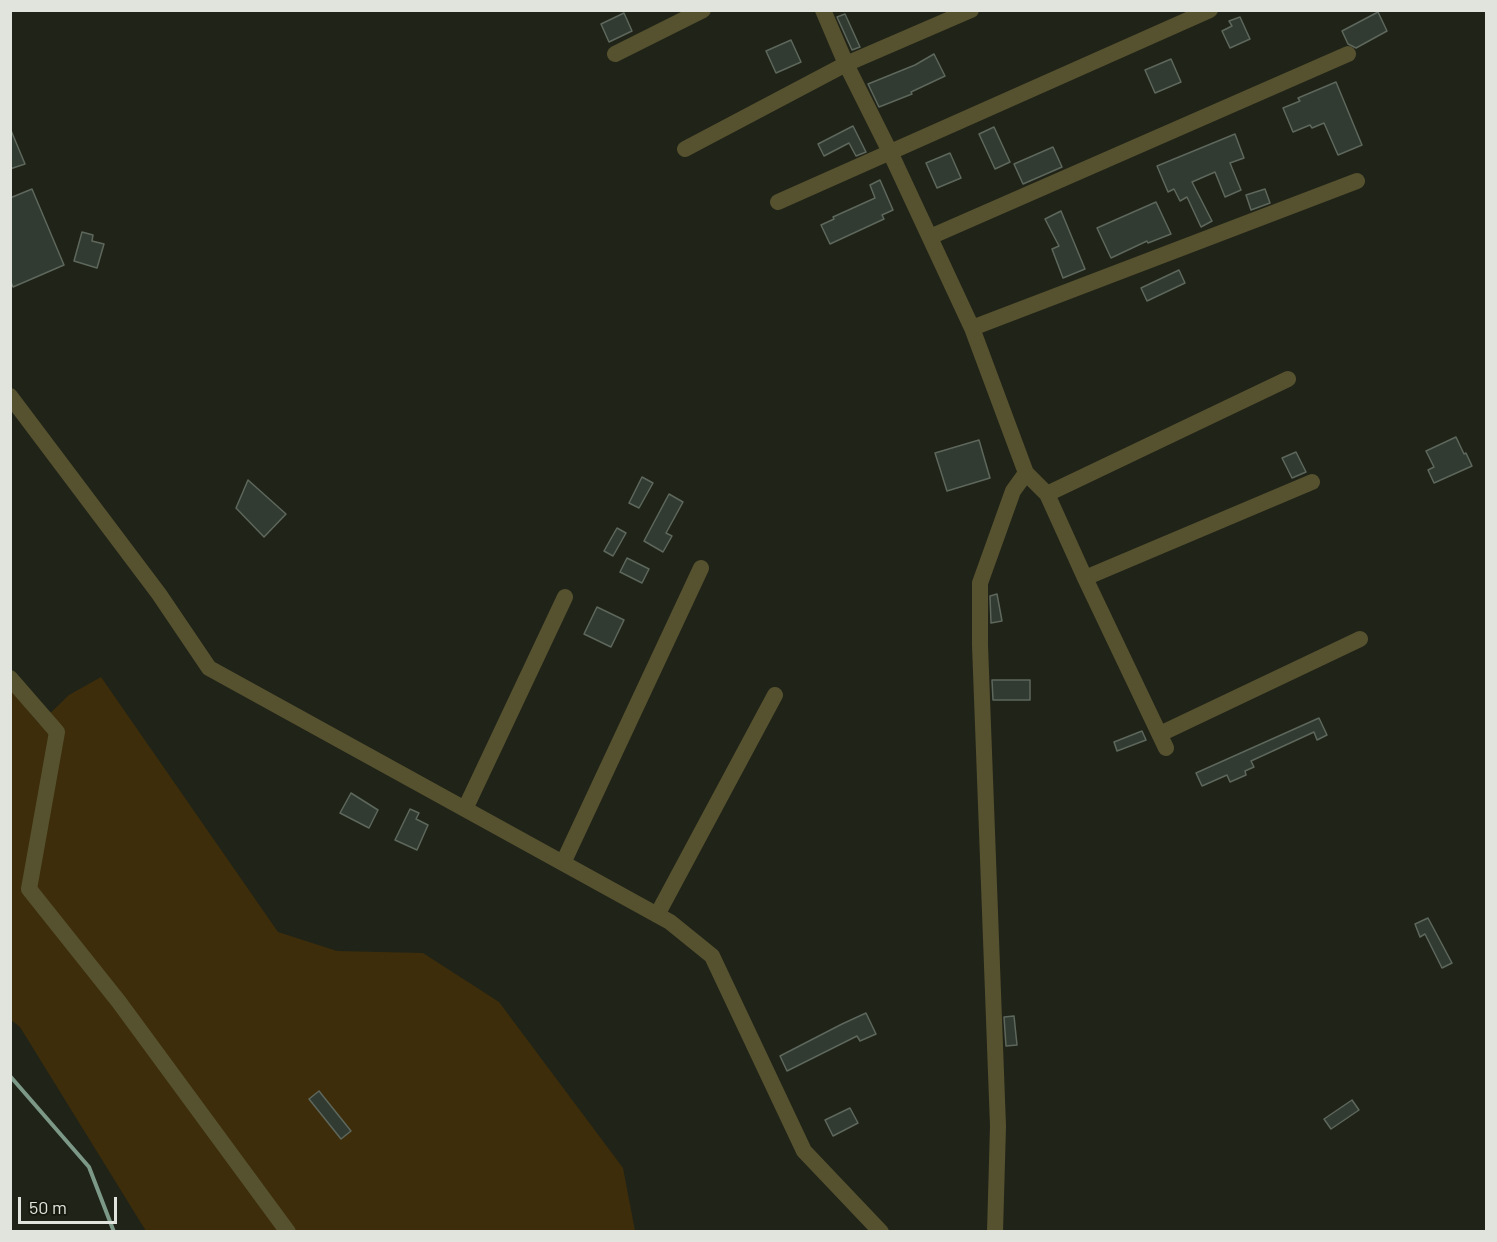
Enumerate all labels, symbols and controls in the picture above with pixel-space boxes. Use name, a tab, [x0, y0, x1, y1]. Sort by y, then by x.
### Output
scale bar	[21, 1185, 120, 1223]
text: 50 m	[29, 1196, 67, 1218]

